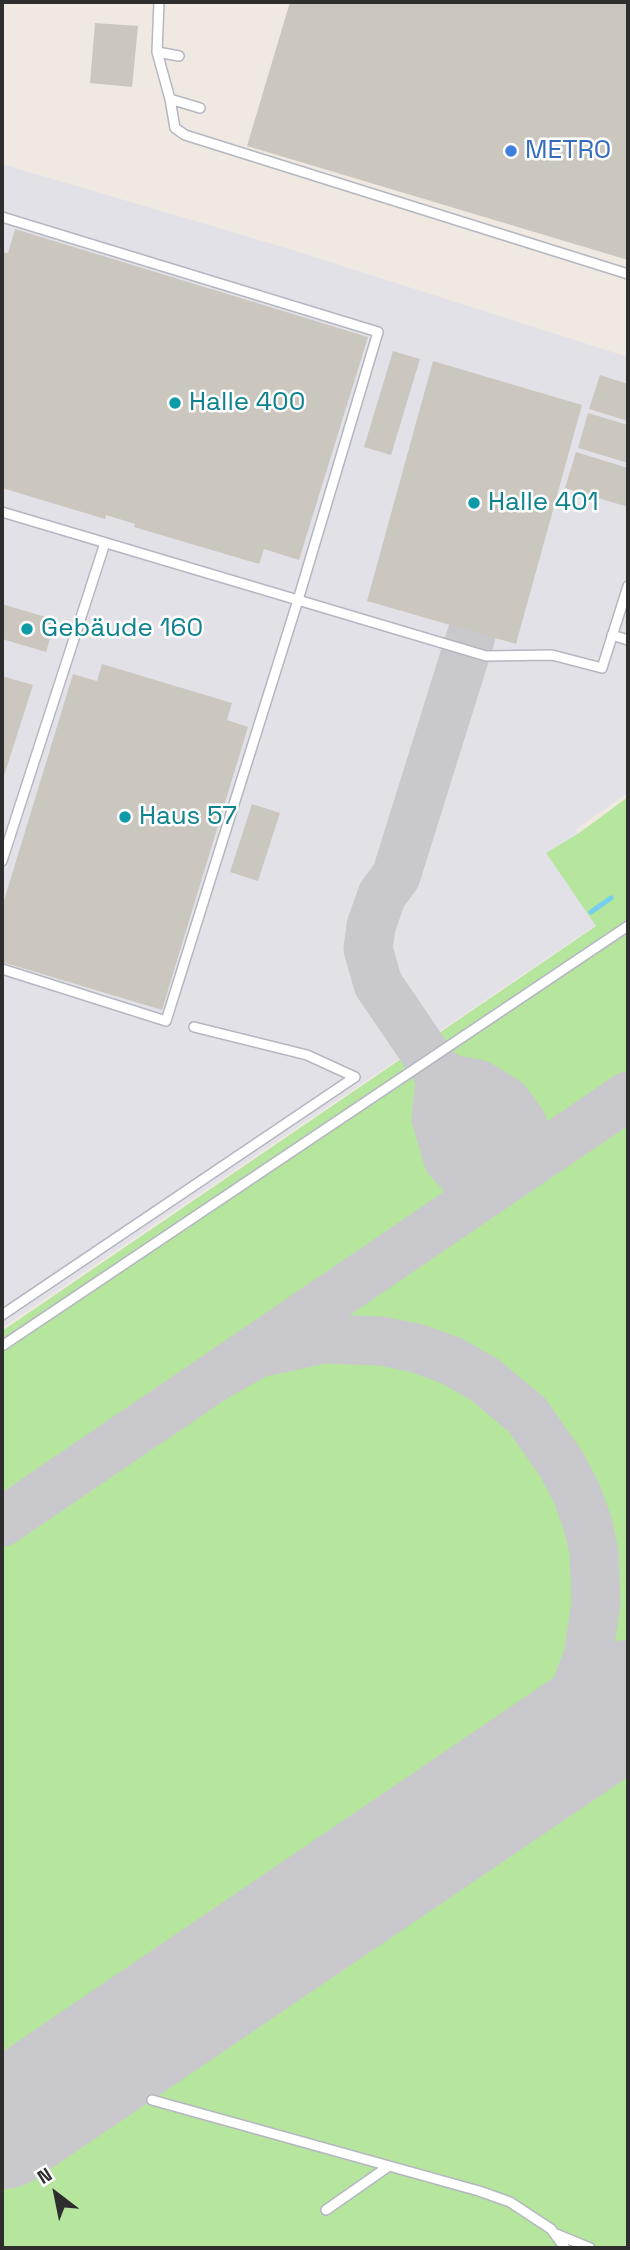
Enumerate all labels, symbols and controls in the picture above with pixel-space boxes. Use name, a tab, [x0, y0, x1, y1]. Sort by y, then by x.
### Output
place label: METRO	[525, 135, 611, 167]
marker: METRO	[503, 143, 519, 159]
place label: Halle 400	[189, 387, 305, 419]
marker: Halle 400	[167, 395, 183, 411]
place label: Halle 401	[488, 487, 599, 519]
marker: Halle 401	[466, 495, 482, 511]
place label: Gebäude 160	[41, 613, 203, 645]
marker: Gebäude 160	[19, 621, 35, 637]
place label: Haus 57	[139, 801, 237, 833]
marker: Haus 57	[117, 809, 133, 825]
north arrow	[21, 2159, 91, 2229]
text: N	[33, 2162, 57, 2190]

